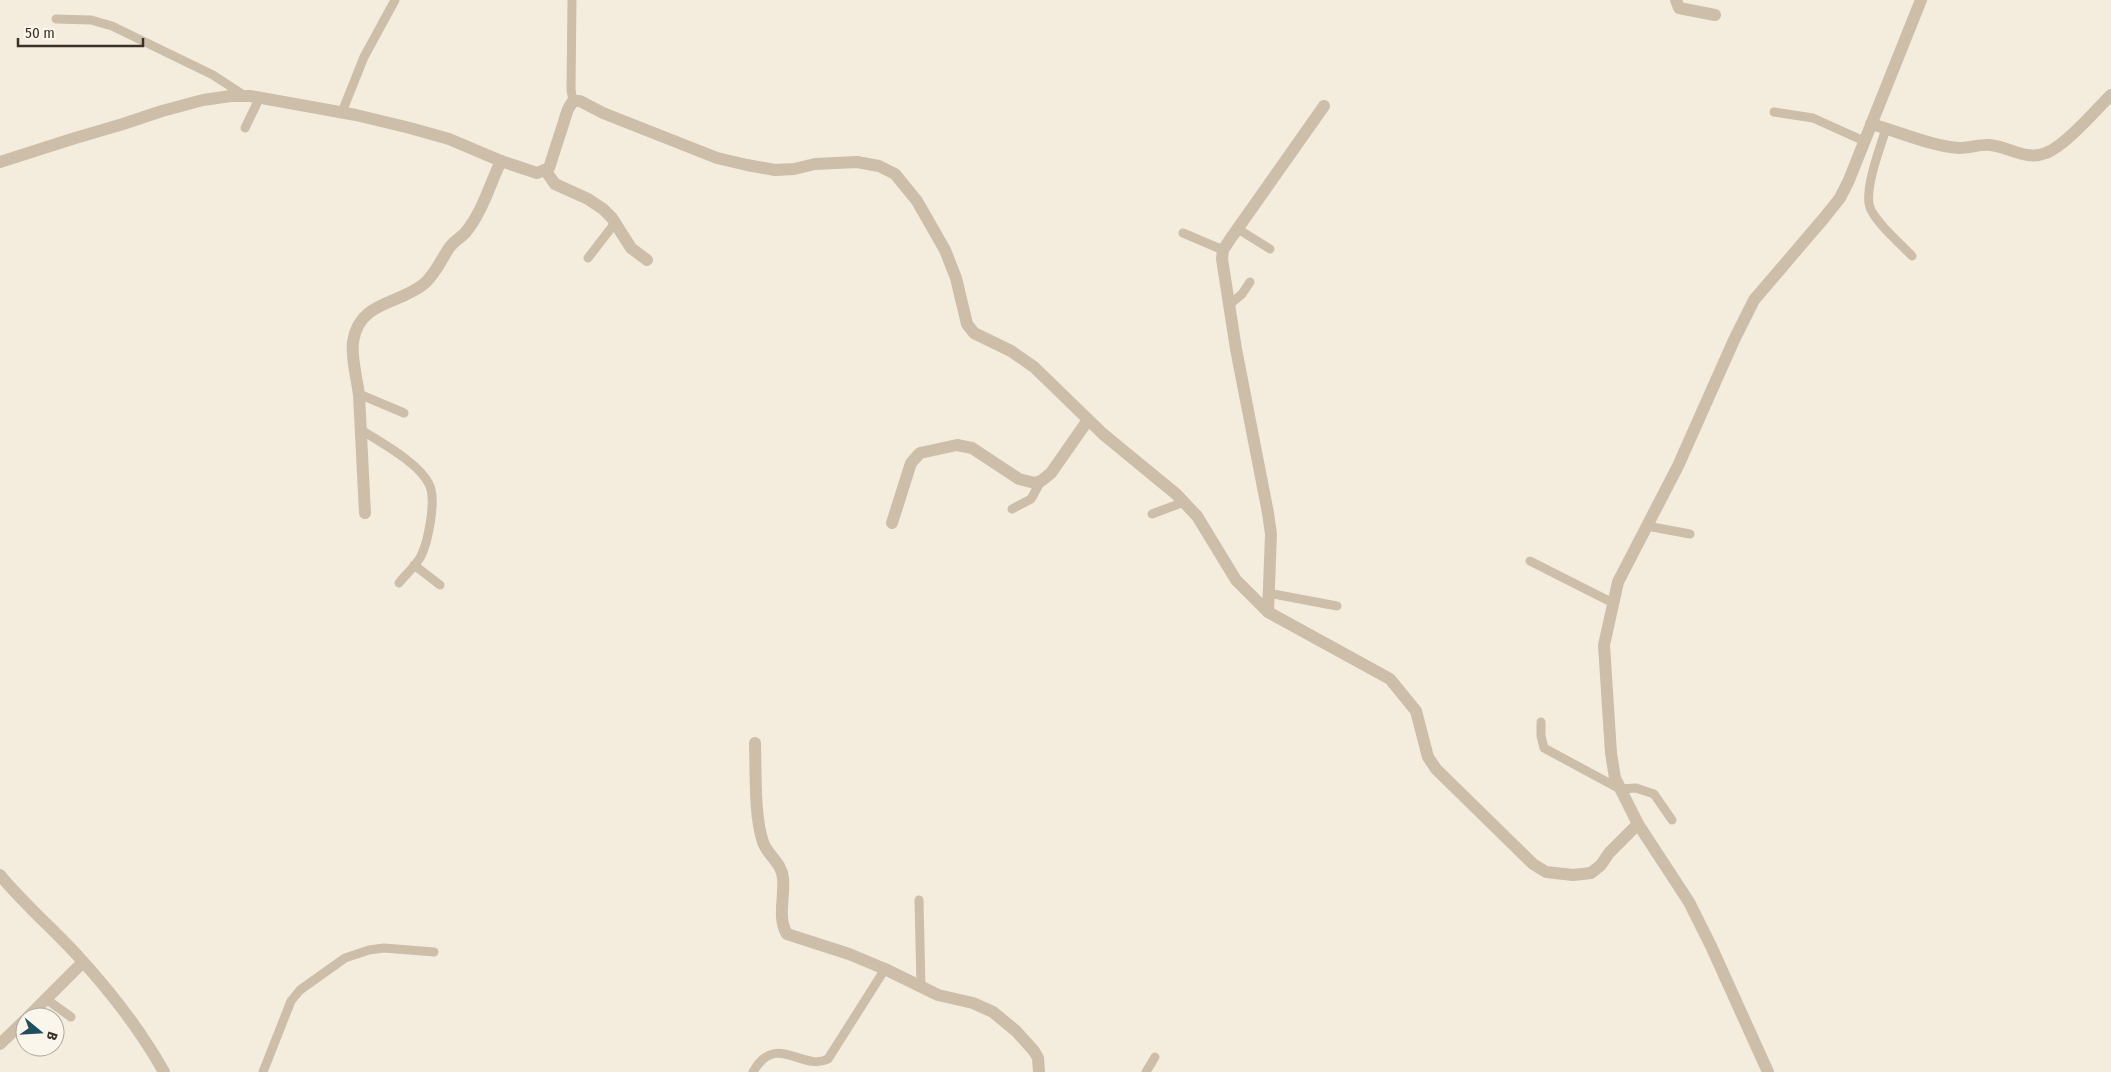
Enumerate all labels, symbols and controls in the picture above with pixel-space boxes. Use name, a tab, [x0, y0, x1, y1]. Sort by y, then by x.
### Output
scale bar	[18, 15, 142, 47]
text: 50 m	[25, 24, 55, 42]
north arrow	[15, 1007, 65, 1057]
text: B	[43, 1030, 61, 1042]

